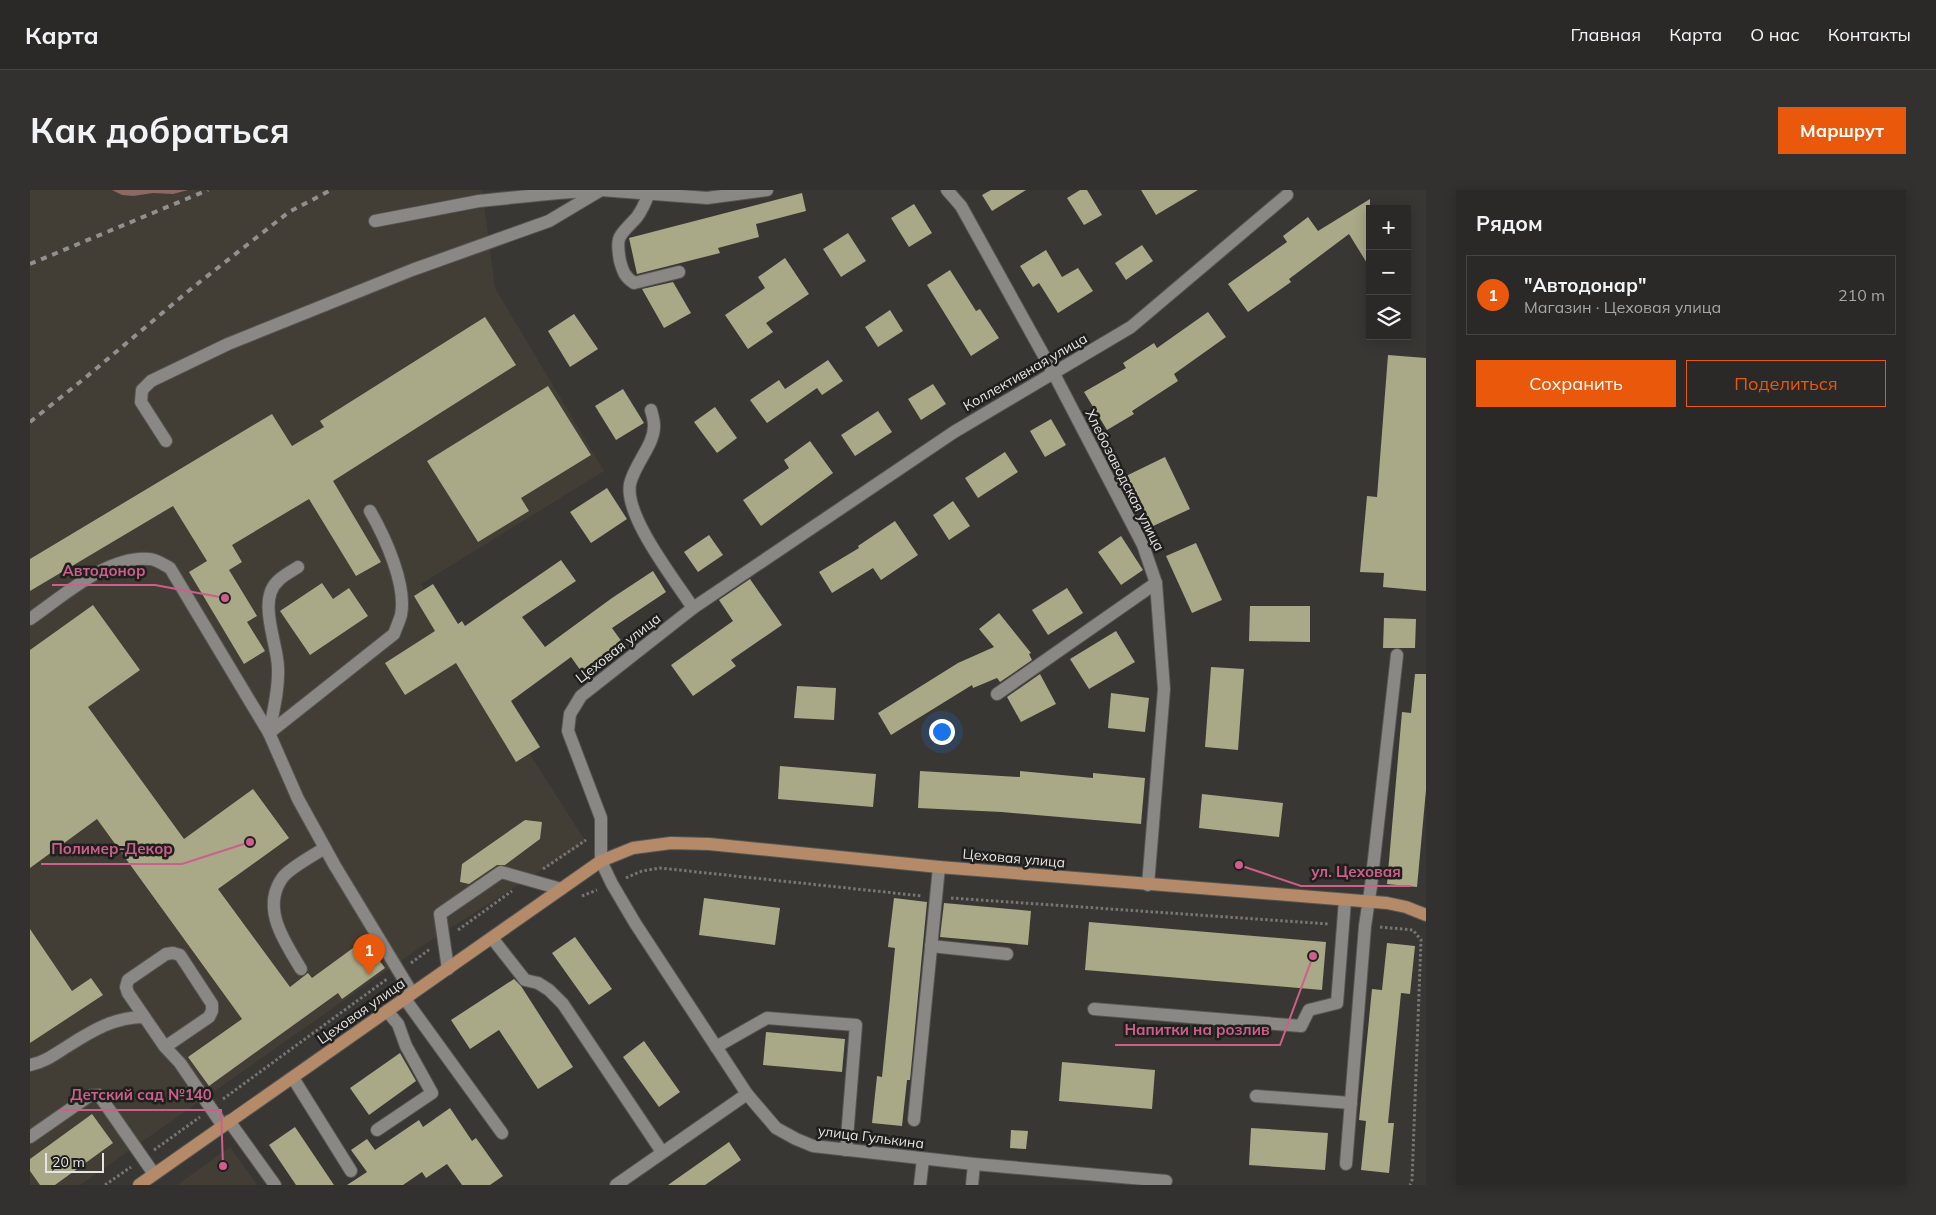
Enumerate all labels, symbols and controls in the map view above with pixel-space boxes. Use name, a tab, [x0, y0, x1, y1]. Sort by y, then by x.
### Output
text: Карта	[25, 20, 99, 50]
text: Главная	[1571, 23, 1641, 46]
text: Карта	[1669, 23, 1722, 46]
text: О нас	[1750, 23, 1800, 46]
text: Контакты	[1828, 23, 1911, 46]
button: Маршрут	[1778, 107, 1906, 154]
text: Как добраться	[30, 108, 290, 152]
map controls	[1366, 205, 1411, 340]
button: +	[1366, 205, 1411, 250]
text: Рядом	[1476, 210, 1543, 236]
button: −	[1366, 250, 1411, 295]
text: "Автодонар"	[1524, 273, 1646, 297]
text: 1	[1488, 285, 1498, 305]
text: 210 m	[1838, 285, 1885, 305]
button: layers	[1366, 295, 1411, 340]
text: Магазин · Цеховая улица	[1524, 297, 1721, 317]
street label: Коллективная улица	[960, 329, 1090, 415]
button: Сохранить	[1476, 360, 1676, 407]
button: Поделиться	[1686, 360, 1886, 407]
street label: Хлебозаводская улица	[1081, 406, 1169, 554]
callout: Автодонор	[52, 555, 155, 585]
text: Автодонор	[63, 561, 145, 580]
street label: Цеховая улица	[572, 609, 664, 687]
your location	[929, 719, 955, 745]
callout: Полимер-Декор	[41, 834, 182, 864]
text: Полимер-Декор	[51, 839, 173, 858]
street label: Цеховая улица	[962, 845, 1066, 871]
callout: ул. Цеховая	[1301, 856, 1411, 886]
text: ул. Цеховая	[1311, 862, 1401, 881]
pin: 1	[353, 934, 385, 975]
street label: Цеховая улица	[314, 974, 408, 1048]
callout: Напитки на розлив	[1115, 1015, 1280, 1045]
text: Напитки на розлив	[1124, 1020, 1270, 1039]
callout: Детский сад №140	[60, 1080, 221, 1110]
text: Детский сад №140	[70, 1085, 212, 1104]
street label: улица Гулькина	[817, 1122, 925, 1152]
scale bar	[45, 1150, 104, 1173]
text: 20 m	[52, 1153, 85, 1171]

